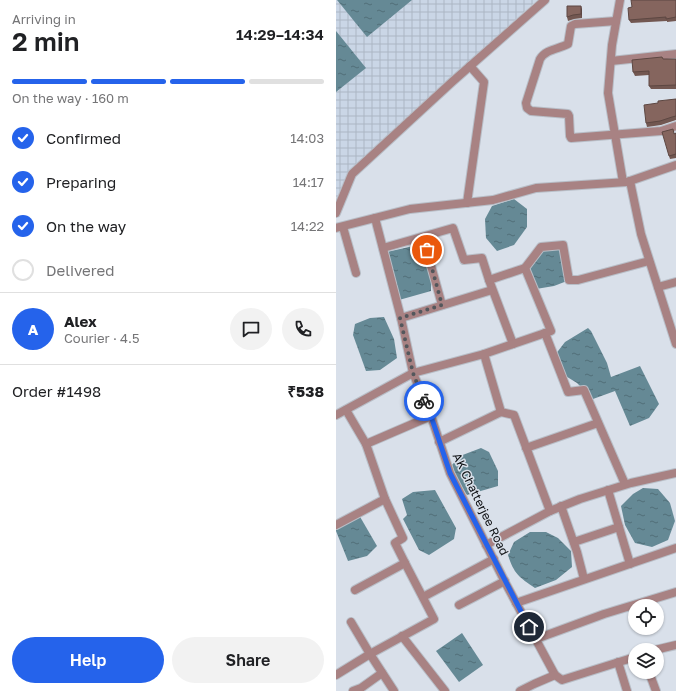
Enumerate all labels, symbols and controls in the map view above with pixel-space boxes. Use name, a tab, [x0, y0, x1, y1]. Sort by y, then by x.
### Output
text: Arriving in	[12, 11, 76, 27]
text: 14:29–14:34	[236, 25, 324, 43]
text: 2 min	[12, 26, 80, 57]
text: On the way · 160 m	[12, 90, 129, 106]
icon: check	[12, 127, 34, 149]
text: Confirmed	[46, 129, 121, 147]
text: 14:03	[290, 130, 324, 146]
icon: check	[12, 171, 34, 193]
text: Preparing	[46, 173, 116, 191]
text: 14:17	[293, 174, 324, 190]
icon: check	[12, 215, 34, 237]
text: On the way	[46, 217, 126, 235]
text: 14:22	[291, 218, 324, 234]
pin	[410, 233, 444, 267]
icon: bag	[416, 239, 438, 261]
text: Delivered	[46, 261, 114, 279]
button: chat	[230, 308, 272, 350]
button: phone	[282, 308, 324, 350]
text: Alex	[64, 312, 97, 330]
text: A	[28, 320, 38, 338]
text: Courier · 4.5	[64, 330, 139, 346]
courier	[404, 381, 444, 421]
text: Order #1498	[12, 382, 101, 400]
text: ₹538	[288, 382, 324, 400]
icon: bike	[413, 390, 435, 412]
street label: AK Chatterjee Road	[450, 450, 512, 558]
map controls	[628, 599, 664, 679]
button: locate	[628, 599, 664, 635]
pin	[512, 610, 546, 644]
icon: home	[518, 616, 540, 638]
button: Help	[12, 637, 164, 683]
button: Share	[172, 637, 324, 683]
button: layers	[628, 643, 664, 679]

